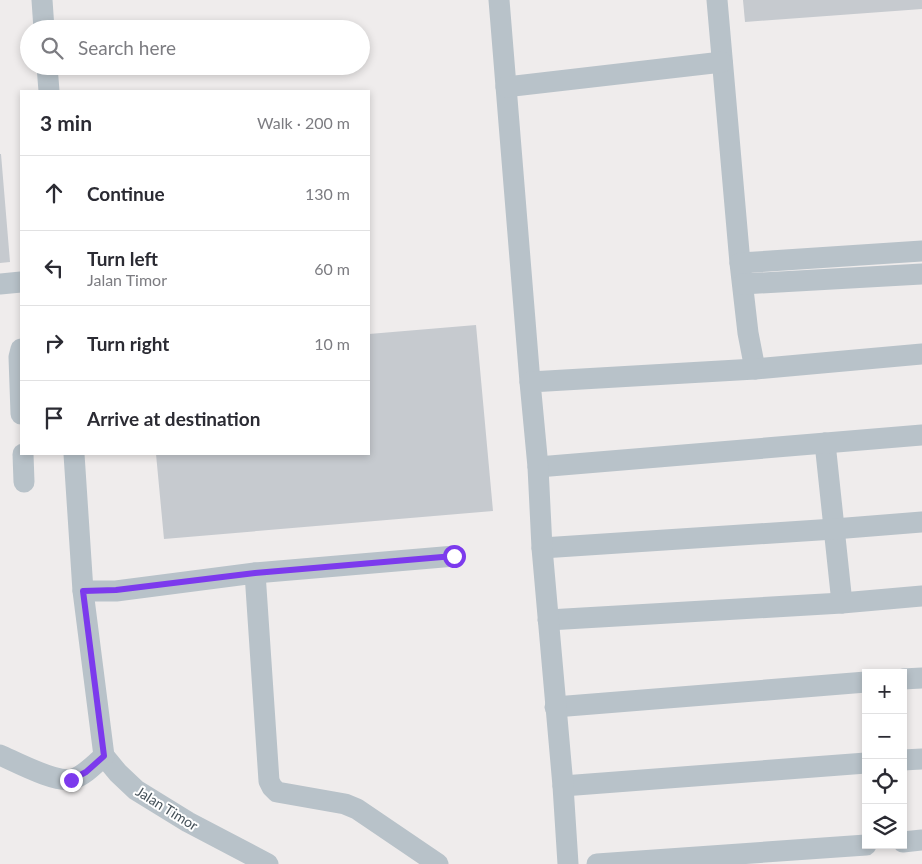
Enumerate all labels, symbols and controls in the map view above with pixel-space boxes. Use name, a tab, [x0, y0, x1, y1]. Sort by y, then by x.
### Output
search box	[20, 20, 370, 75]
icon: search	[38, 34, 66, 62]
text: Search here	[78, 36, 176, 59]
text: 3 min	[40, 110, 92, 135]
text: Walk · 200 m	[257, 113, 350, 132]
icon: ahead	[40, 179, 68, 207]
text: Continue	[87, 182, 165, 205]
text: 130 m	[305, 184, 350, 203]
text: Turn left	[87, 247, 158, 270]
icon: left	[40, 254, 68, 282]
text: 60 m	[314, 259, 350, 278]
text: Jalan Timor	[87, 270, 167, 289]
icon: right	[40, 329, 68, 357]
text: Turn right	[87, 332, 169, 355]
text: 10 m	[314, 334, 350, 353]
icon: arrive	[40, 404, 68, 432]
text: Arrive at destination	[87, 407, 260, 430]
route start	[443, 545, 466, 568]
map controls	[862, 669, 907, 849]
button: +	[862, 669, 907, 714]
button: −	[862, 714, 907, 759]
button: locate	[862, 759, 907, 804]
route end	[60, 769, 83, 792]
street label: Jalan Timor	[133, 782, 201, 834]
button: layers	[862, 804, 907, 849]

